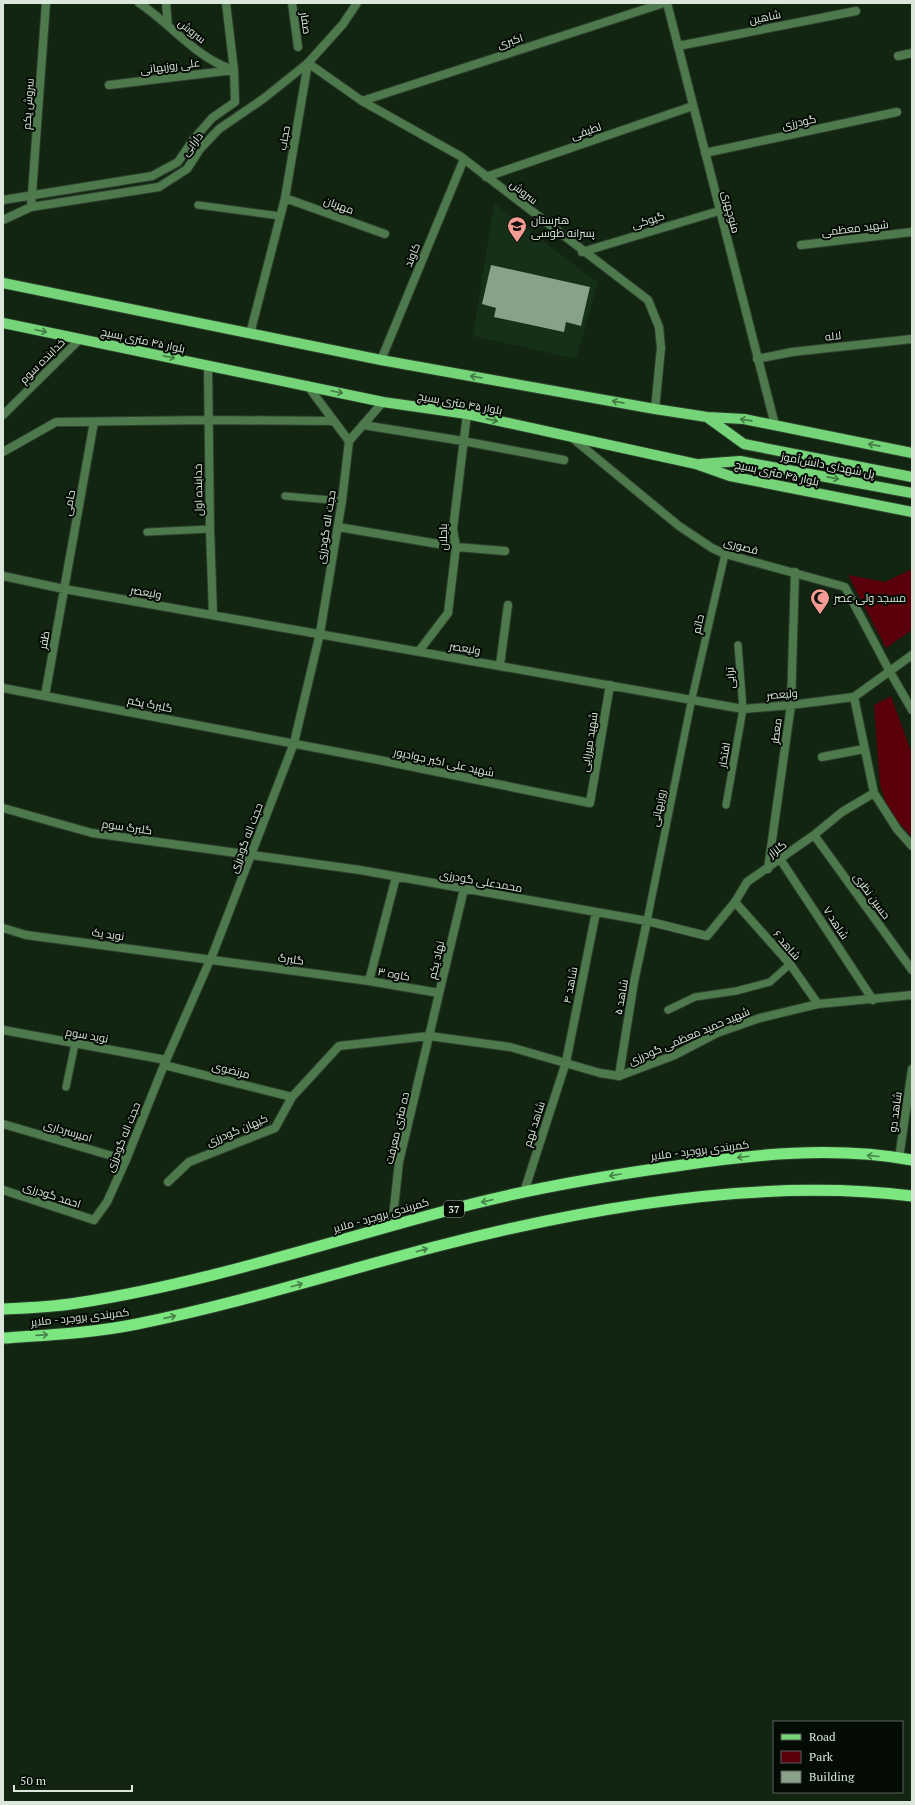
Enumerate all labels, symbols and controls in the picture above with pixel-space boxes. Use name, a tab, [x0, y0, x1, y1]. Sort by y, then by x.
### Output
street label: شاهین	[748, 7, 782, 27]
street label: صفار	[297, 10, 315, 35]
street label: سروش	[175, 16, 209, 46]
street label: اکبری	[495, 30, 525, 52]
street label: علی روزبهانی	[139, 55, 201, 77]
street label: سروش یکم	[19, 78, 38, 130]
street label: گودرزی	[781, 112, 817, 132]
street label: لطیفی	[569, 119, 603, 143]
street label: حجاب	[275, 125, 293, 151]
street label: دارابی	[178, 129, 206, 159]
street label: سروش	[507, 177, 541, 207]
street label: منوچهری	[719, 189, 743, 235]
street label: مهربان	[322, 193, 356, 217]
street label: گیوکی	[630, 208, 666, 232]
place label: هنرستان پسرانه طوسی	[531, 213, 595, 240]
school or university icon: هنرستان پسرانه طوسی	[506, 215, 528, 243]
street label: شهید معظمی	[821, 217, 889, 239]
street label: کاوند	[401, 241, 423, 269]
street label: بلوار ۴۵ متری بسیج	[99, 324, 187, 357]
one-way arrow	[34, 328, 47, 336]
street label: لاله	[824, 328, 842, 344]
street label: خدابنده سوم	[16, 335, 68, 387]
one-way arrow	[162, 354, 175, 362]
one-way arrow	[470, 373, 483, 381]
one-way arrow	[330, 388, 343, 396]
street label: بلوار ۴۵ متری بسیج	[416, 389, 504, 418]
one-way arrow	[612, 398, 625, 406]
one-way arrow	[486, 416, 499, 424]
one-way arrow	[740, 416, 753, 424]
one-way arrow	[868, 441, 881, 449]
street label: پل شهدای دانش‌آموز	[779, 449, 876, 481]
street label: بلوار ۴۵ متری بسیج	[733, 457, 821, 490]
street label: خدابنده اول	[191, 464, 205, 516]
one-way arrow	[826, 474, 839, 482]
street label: حامی	[60, 489, 78, 517]
street label: حجت اله گودرزی	[313, 489, 339, 565]
street label: باجلان	[436, 523, 450, 551]
street label: قصوری	[722, 534, 760, 558]
street label: ولیعصر	[128, 582, 163, 602]
mosque icon: مسجد ولی عصر	[809, 587, 831, 615]
place label: مسجد ولی عصر	[833, 591, 906, 605]
street label: حاتم	[689, 613, 708, 635]
street label: ظفر	[35, 630, 53, 651]
street label: ولیعصر	[447, 638, 482, 658]
street label: ترابی	[722, 667, 738, 689]
street label: ولیعصر	[765, 686, 798, 702]
street label: گلبرگ یکم	[126, 693, 174, 716]
street label: شهید میرزایی	[577, 711, 601, 773]
street label: معطر	[767, 717, 785, 746]
street label: افتخار	[715, 741, 733, 770]
street label: شهید علی اکبر جوادپور	[391, 744, 496, 779]
street label: روزبهانی	[648, 788, 669, 828]
street label: حجت اله گودرزی	[226, 801, 266, 875]
street label: گلبرگ سوم	[101, 817, 153, 838]
street label: گلزار	[764, 837, 789, 861]
street label: محمدعلی گودرزی	[438, 867, 524, 895]
street label: حسین نظری	[851, 870, 893, 922]
street label: شاهد ۷	[820, 904, 852, 942]
street label: نوید یک	[91, 925, 125, 943]
street label: شاهد ۶	[770, 927, 804, 963]
street label: نهاد یکم	[425, 939, 448, 981]
street label: گلبرگ	[277, 950, 305, 968]
street label: کاوه ۳	[377, 964, 411, 984]
street label: شاهد ۴	[560, 966, 580, 1004]
street label: شاهد ۵	[611, 978, 631, 1016]
street label: شهید حمید معظمی گودرزی	[626, 1004, 752, 1068]
street label: نوید سوم	[64, 1024, 110, 1047]
street label: مرتضوی	[210, 1059, 252, 1081]
street label: ده متری معرفت	[382, 1091, 412, 1165]
street label: شاهد دو	[885, 1091, 905, 1133]
street label: شاهد نهم	[520, 1099, 549, 1149]
street label: حجت اله گودرزی	[103, 1100, 143, 1174]
street label: کیهان گودرزی	[204, 1111, 270, 1149]
street label: امیرسرداری	[42, 1117, 94, 1145]
street label: کمربندی بروجرد - ملایر	[649, 1137, 750, 1163]
one-way arrow	[867, 1152, 880, 1159]
one-way arrow	[737, 1153, 750, 1161]
one-way arrow	[609, 1171, 622, 1179]
street label: احمد گودرزی	[21, 1179, 83, 1211]
street label: کمربندی بروجرد - ملایر	[331, 1195, 431, 1236]
one-way arrow	[481, 1198, 494, 1205]
road number: 37	[444, 1201, 464, 1217]
one-way arrow	[415, 1246, 428, 1253]
one-way arrow	[290, 1281, 303, 1288]
street label: کمربندی بروجرد - ملایر	[29, 1305, 130, 1329]
one-way arrow	[164, 1312, 177, 1320]
one-way arrow	[35, 1332, 48, 1339]
legend	[773, 1721, 903, 1793]
text: Road	[809, 1729, 836, 1744]
text: Park	[809, 1749, 834, 1764]
scale bar	[14, 1767, 132, 1793]
text: Building	[809, 1769, 855, 1784]
text: 50 m	[20, 1773, 47, 1788]

